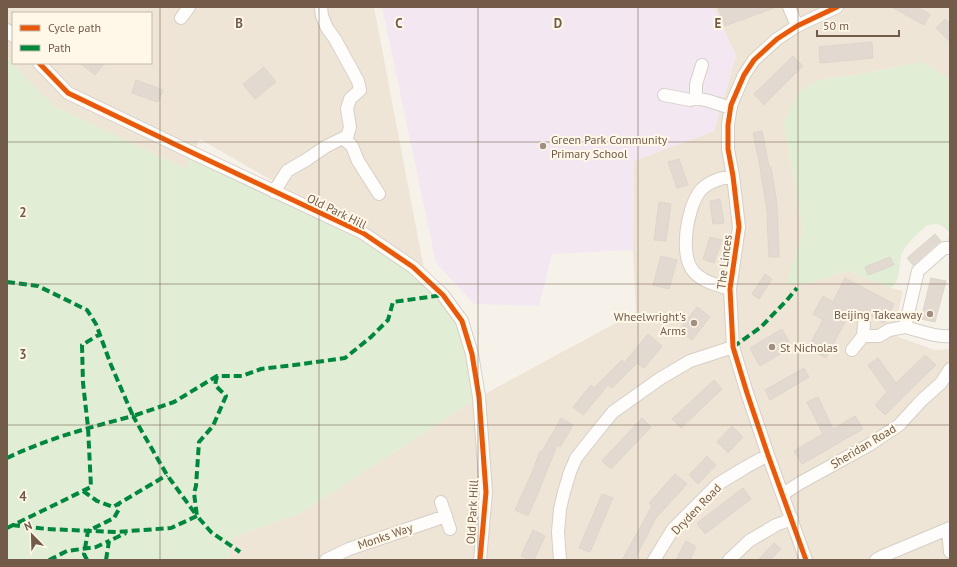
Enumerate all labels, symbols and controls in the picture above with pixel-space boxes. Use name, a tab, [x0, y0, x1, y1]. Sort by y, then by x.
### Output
legend	[12, 12, 152, 64]
scale bar	[817, 12, 899, 38]
text: B	[235, 15, 243, 32]
text: C	[395, 15, 403, 32]
text: D	[554, 15, 562, 32]
text: E	[715, 15, 722, 32]
text: 50 m	[823, 18, 849, 33]
text: Cycle path	[48, 20, 101, 35]
text: Path	[48, 40, 71, 55]
place label: Green Park Community Primary School	[551, 132, 668, 161]
marker: Green Park Community Primary School	[538, 141, 548, 151]
street label: Old Park Hill	[305, 190, 370, 232]
text: 2	[19, 204, 27, 221]
street label: The Linces	[713, 234, 735, 290]
place label: Beijing Takeaway	[834, 307, 922, 322]
place label: Wheelwright's Arms	[614, 309, 686, 338]
marker: Beijing Takeaway	[925, 309, 935, 319]
marker: Wheelwright's Arms	[689, 318, 699, 328]
place label: St Nicholas	[780, 340, 838, 355]
marker: St Nicholas	[767, 342, 777, 352]
text: 3	[19, 346, 27, 363]
street label: Sheridan Road	[827, 421, 899, 471]
street label: Old Park Hill	[463, 479, 481, 545]
street label: Dryden Road	[668, 480, 724, 538]
text: 4	[19, 488, 27, 505]
north arrow	[12, 515, 52, 555]
text: N	[22, 518, 34, 534]
street label: Monks Way	[355, 519, 415, 552]

